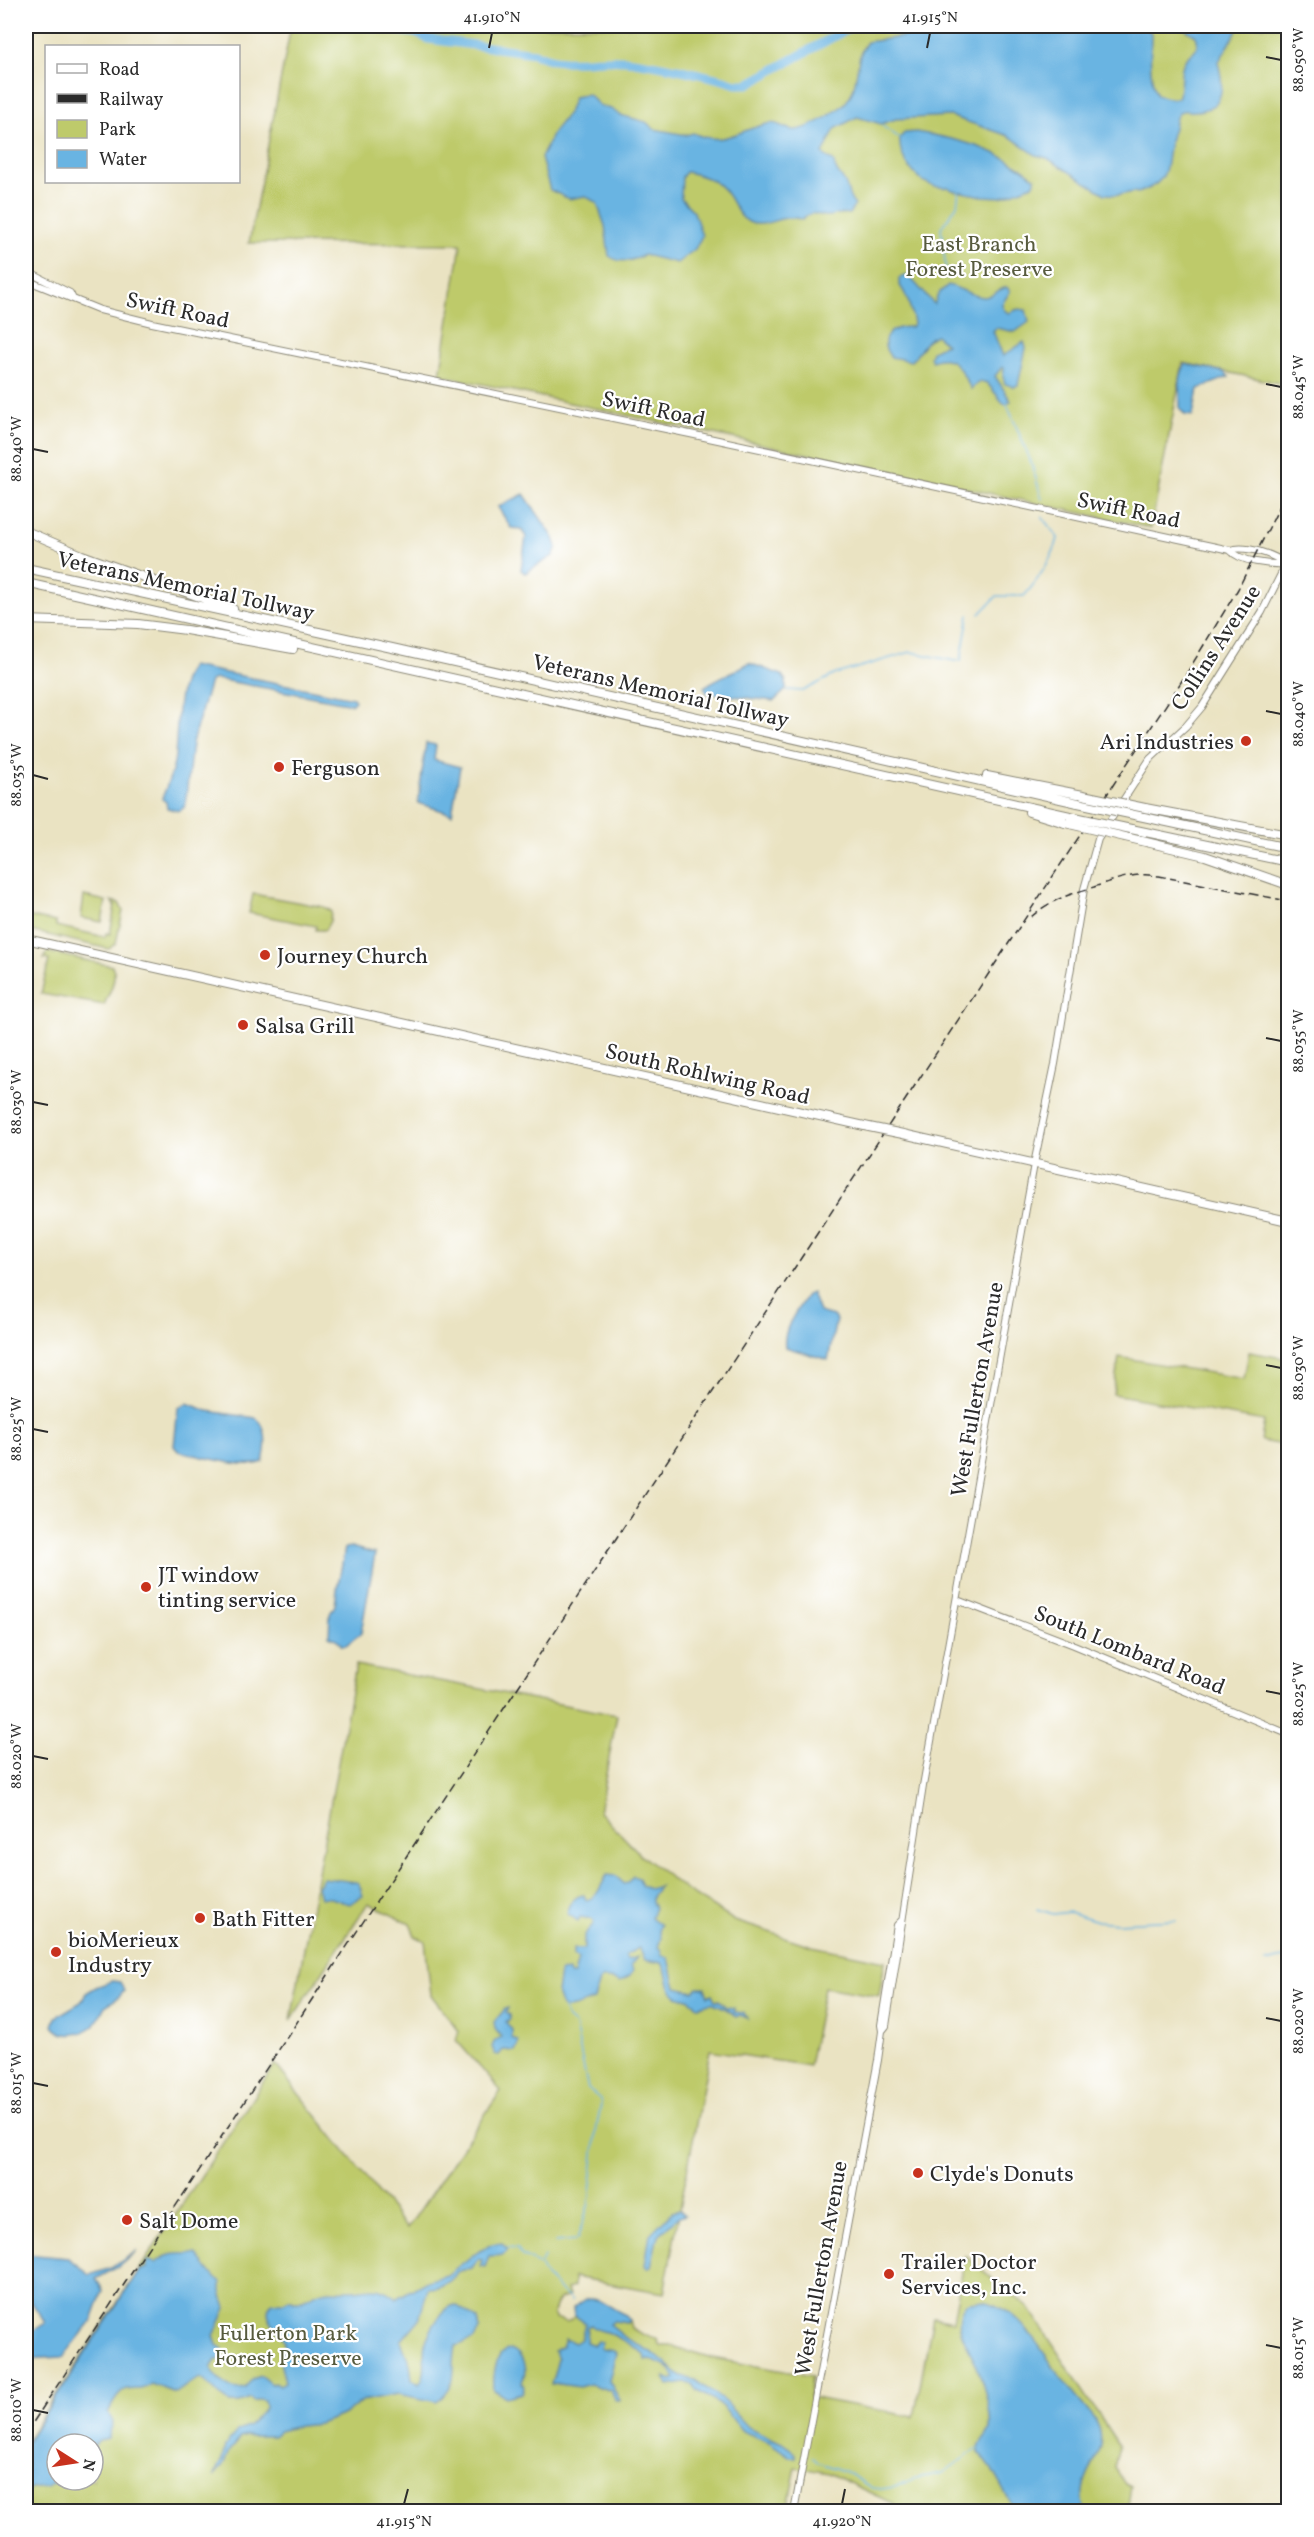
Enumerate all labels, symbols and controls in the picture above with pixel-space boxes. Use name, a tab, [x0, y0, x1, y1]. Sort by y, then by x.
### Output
text: 41.910°N	[463, 8, 521, 29]
text: 41.915°N	[902, 8, 958, 29]
text: 88.050°W	[1289, 28, 1310, 92]
legend	[45, 45, 240, 183]
text: Road	[99, 58, 140, 83]
text: Railway	[99, 88, 163, 113]
text: Park	[99, 118, 136, 143]
text: Water	[99, 148, 147, 173]
park label: East Branch Forest Preserve	[905, 230, 1053, 286]
street label: Swift Road	[123, 285, 232, 338]
text: 88.045°W	[1289, 355, 1310, 419]
street label: Swift Road	[599, 384, 708, 437]
text: 88.040°W	[7, 416, 28, 482]
street label: Swift Road	[1074, 485, 1183, 538]
street label: Veterans Memorial Tollway	[54, 545, 317, 630]
street label: Collins Avenue	[1165, 579, 1269, 717]
street label: Veterans Memorial Tollway	[529, 648, 792, 737]
text: 88.040°W	[1289, 681, 1310, 747]
place label: Ari Industries	[1100, 728, 1234, 759]
marker: Ari Industries	[1239, 734, 1253, 748]
text: 88.035°W	[7, 743, 28, 807]
place label: Ferguson	[291, 754, 380, 785]
marker: Ferguson	[272, 760, 286, 774]
place label: Journey Church	[277, 942, 428, 973]
marker: Journey Church	[258, 948, 272, 962]
text: 88.035°W	[1289, 1009, 1310, 1073]
place label: Salsa Grill	[255, 1012, 355, 1043]
marker: Salsa Grill	[236, 1018, 250, 1032]
street label: South Rohlwing Road	[602, 1037, 813, 1114]
text: 88.030°W	[7, 1070, 28, 1134]
street label: West Fullerton Avenue	[944, 1279, 1013, 1499]
text: 88.030°W	[1289, 1336, 1310, 1400]
text: 88.025°W	[7, 1397, 28, 1461]
place label: JT window tinting service	[158, 1561, 296, 1617]
marker: JT window tinting service	[139, 1580, 153, 1594]
street label: South Lombard Road	[1029, 1599, 1229, 1704]
text: 88.025°W	[1289, 1662, 1310, 1726]
text: 88.020°W	[7, 1723, 28, 1789]
place label: Bath Fitter	[212, 1905, 315, 1936]
marker: Bath Fitter	[193, 1911, 207, 1925]
place label: bioMerieux Industry	[68, 1926, 179, 1982]
marker: bioMerieux Industry	[49, 1945, 63, 1959]
text: 88.020°W	[1289, 1988, 1310, 2054]
text: 88.015°W	[7, 2052, 28, 2114]
street label: West Fullerton Avenue	[788, 2158, 857, 2378]
place label: Clyde's Donuts	[930, 2160, 1074, 2191]
marker: Clyde's Donuts	[911, 2166, 925, 2180]
place label: Salt Dome	[139, 2207, 238, 2238]
marker: Salt Dome	[120, 2213, 134, 2227]
place label: Trailer Doctor Services, Inc.	[901, 2248, 1036, 2304]
marker: Trailer Doctor Services, Inc.	[882, 2267, 896, 2281]
text: 88.015°W	[1289, 2317, 1310, 2379]
park label: Fullerton Park Forest Preserve	[214, 2319, 362, 2375]
text: 88.010°W	[7, 2378, 28, 2442]
north arrow	[45, 2432, 105, 2492]
text: N	[76, 2457, 100, 2473]
text: 41.915°N	[376, 2512, 432, 2533]
text: 41.920°N	[812, 2512, 872, 2533]

